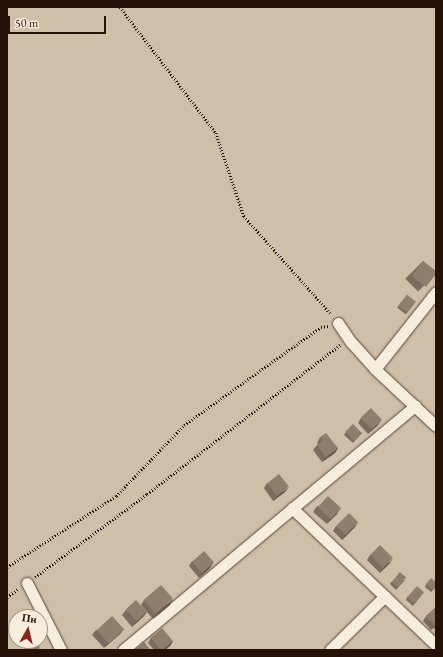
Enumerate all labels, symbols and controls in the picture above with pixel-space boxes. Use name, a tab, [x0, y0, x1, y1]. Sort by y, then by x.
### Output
scale bar	[10, 8, 108, 34]
text: 50 m	[15, 15, 38, 31]
north arrow	[8, 609, 48, 649]
text: Пн	[21, 610, 38, 626]

